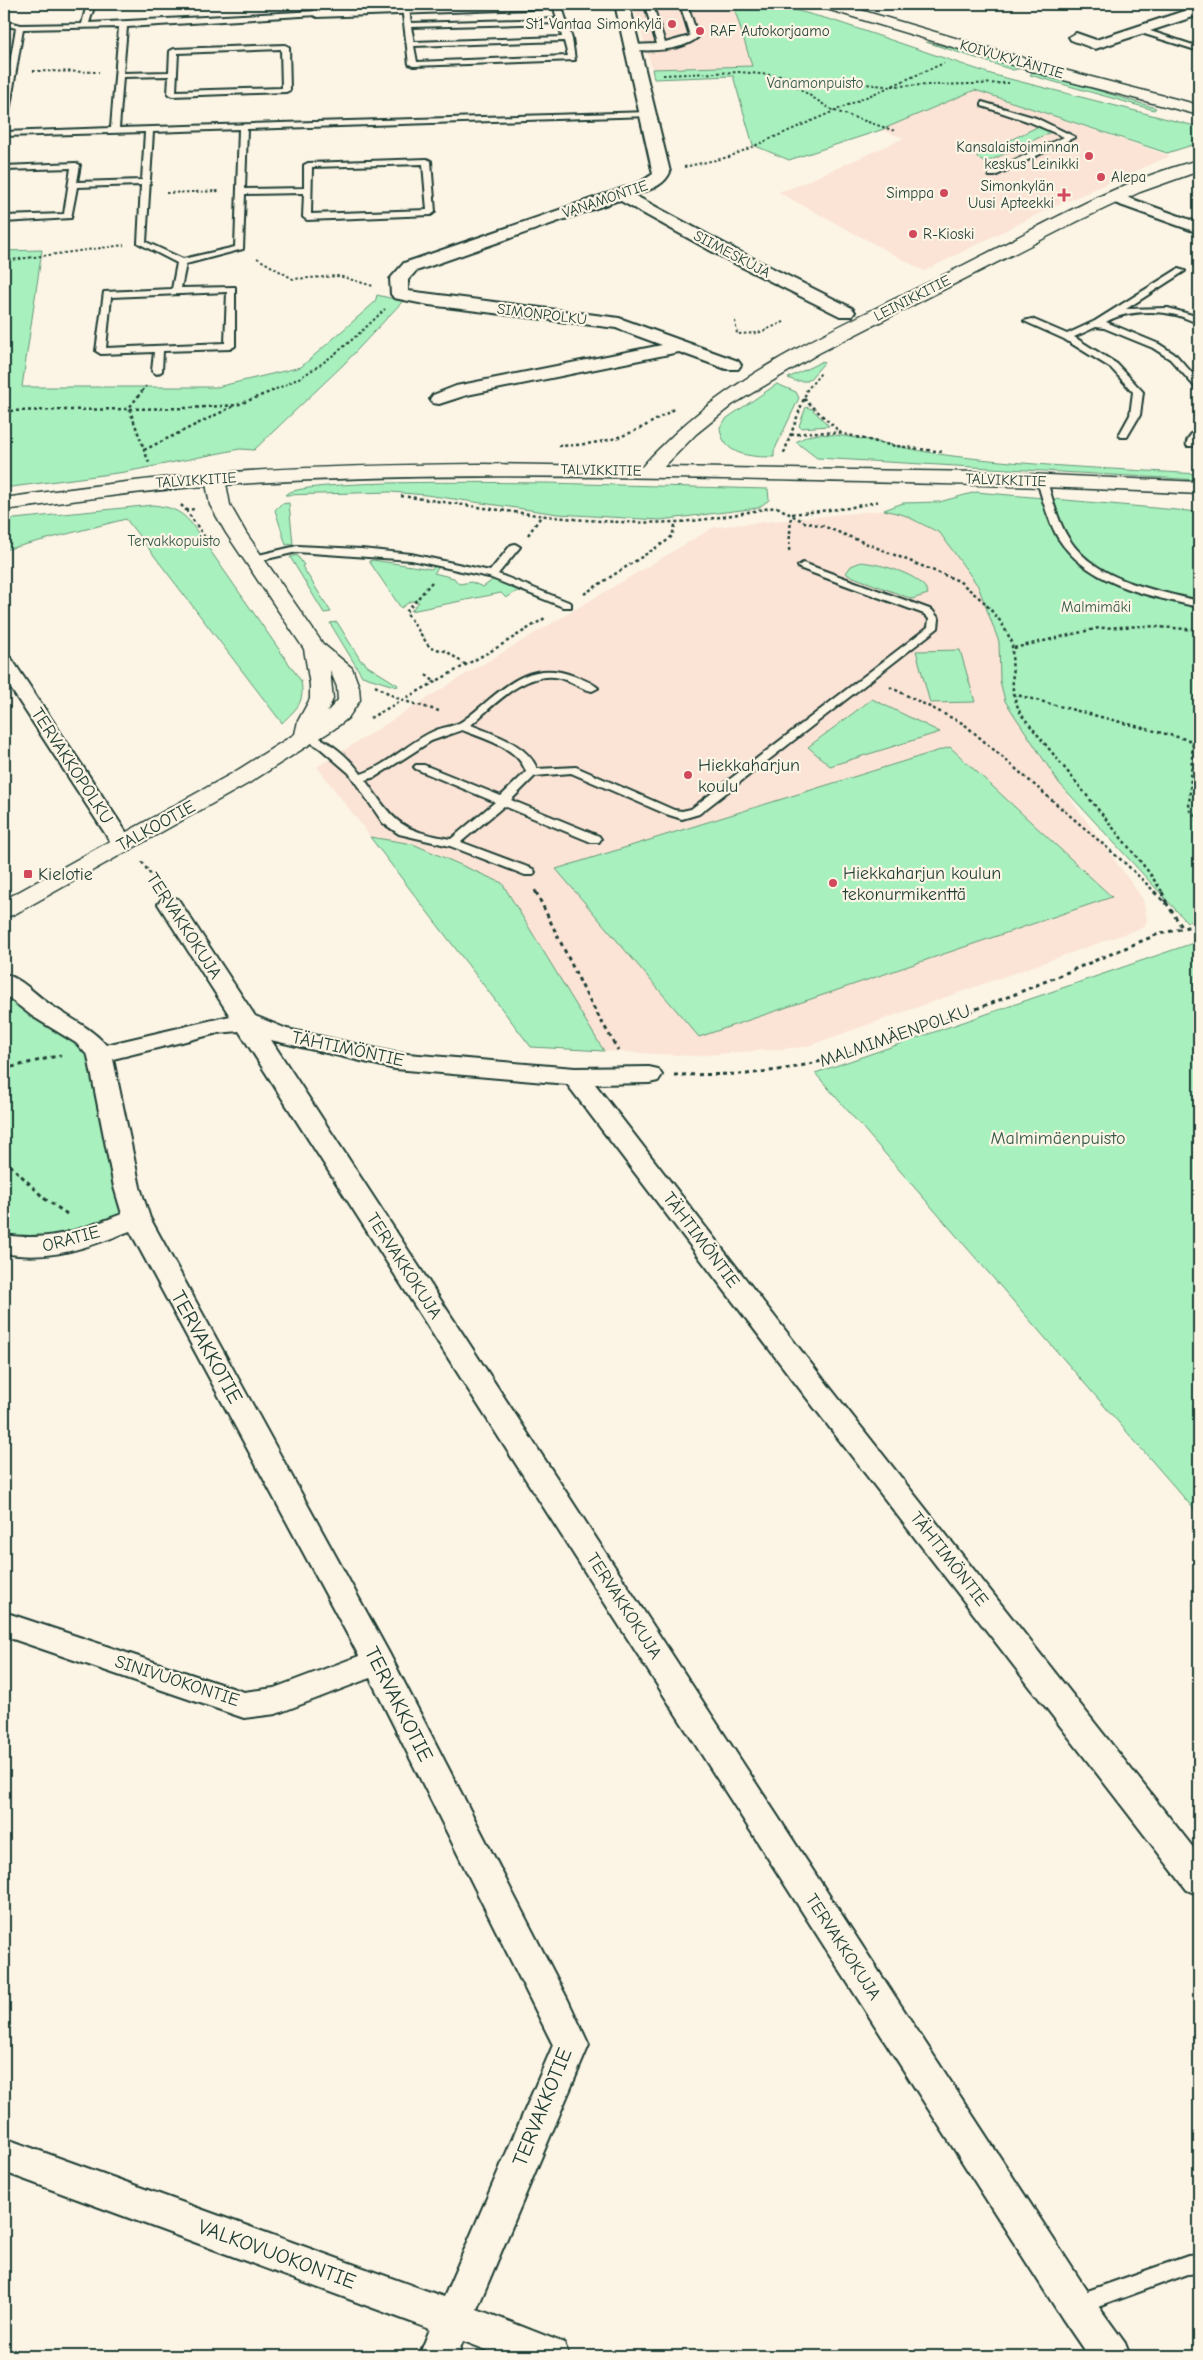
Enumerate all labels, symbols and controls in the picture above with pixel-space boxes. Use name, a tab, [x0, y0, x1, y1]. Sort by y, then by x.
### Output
place label: St1 Vantaa Simonkylä	[526, 15, 662, 33]
marker: St1 Vantaa Simonkylä	[666, 18, 678, 30]
place label: RAF Autokorjaamo	[710, 22, 830, 40]
marker: RAF Autokorjaamo	[694, 25, 706, 37]
street label: KOIVUKYLÄNTIE	[958, 36, 1066, 82]
park label: Vanamonpuisto	[767, 74, 863, 92]
place label: Kansalaistoiminnan keskus Leinikki	[956, 138, 1079, 173]
marker: Kansalaistoiminnan keskus Leinikki	[1083, 150, 1095, 162]
place label: Alepa	[1111, 168, 1146, 186]
marker: Alepa	[1095, 171, 1107, 183]
street label: VANAMONTIE	[560, 176, 650, 222]
place label: Simonkylän Uusi Apteekki	[968, 177, 1054, 212]
place label: Simppa	[886, 184, 934, 202]
marker: Simppa	[938, 187, 950, 199]
marker: Simonkylän Uusi Apteekki	[1058, 189, 1070, 201]
place label: R-Kioski	[923, 225, 975, 243]
street label: SIIMESKUJA	[691, 226, 774, 282]
marker: R-Kioski	[907, 228, 919, 240]
street label: LEINIKKITIE	[871, 271, 953, 325]
street label: SIMONPOLKU	[496, 300, 588, 328]
street label: TALVIKKITIE	[560, 460, 642, 480]
street label: TALVIKKITIE	[155, 468, 237, 492]
street label: TALVIKKITIE	[965, 470, 1047, 490]
park label: Tervakkopuisto	[127, 532, 221, 550]
park label: Malmimäki	[1061, 598, 1131, 616]
street label: TERVAKKOPOLKU	[27, 704, 117, 828]
place label: Hiekkaharjun koulu	[698, 755, 800, 797]
marker: Hiekkaharjun koulu	[682, 769, 694, 781]
street label: TALKOOTIE	[113, 796, 199, 856]
place label: Hiekkaharjun koulun tekonurmikenttä	[842, 863, 1001, 905]
place label: Kielotie	[38, 864, 93, 885]
marker: Kielotie	[22, 868, 34, 880]
street label: TERVAKKOKUJA	[142, 869, 226, 983]
marker: Hiekkaharjun koulun tekonurmikenttä	[827, 877, 839, 889]
street label: MALMIMÄENPOLKU	[817, 1000, 973, 1072]
street label: TÄHTIMÖNTIE	[290, 1027, 406, 1071]
park label: Malmimäenpuisto	[991, 1128, 1125, 1149]
street label: TÄHTIMÖNTIE	[658, 1188, 744, 1292]
street label: TERVAKKOKUJA	[362, 1209, 446, 1323]
street label: ORATIE	[40, 1221, 102, 1257]
street label: TERVAKKOTIE	[166, 1286, 248, 1408]
street label: TÄHTIMÖNTIE	[906, 1508, 993, 1611]
street label: TERVAKKOKUJA	[582, 1549, 666, 1663]
street label: TERVAKKOTIE	[360, 1643, 438, 1765]
street label: SINIVUOKONTIE	[112, 1651, 242, 1711]
street label: TERVAKKOKUJA	[801, 1890, 885, 2004]
street label: TERVAKKOTIE	[507, 2044, 577, 2170]
street label: VALKOVUOKONTIE	[195, 2214, 359, 2294]

